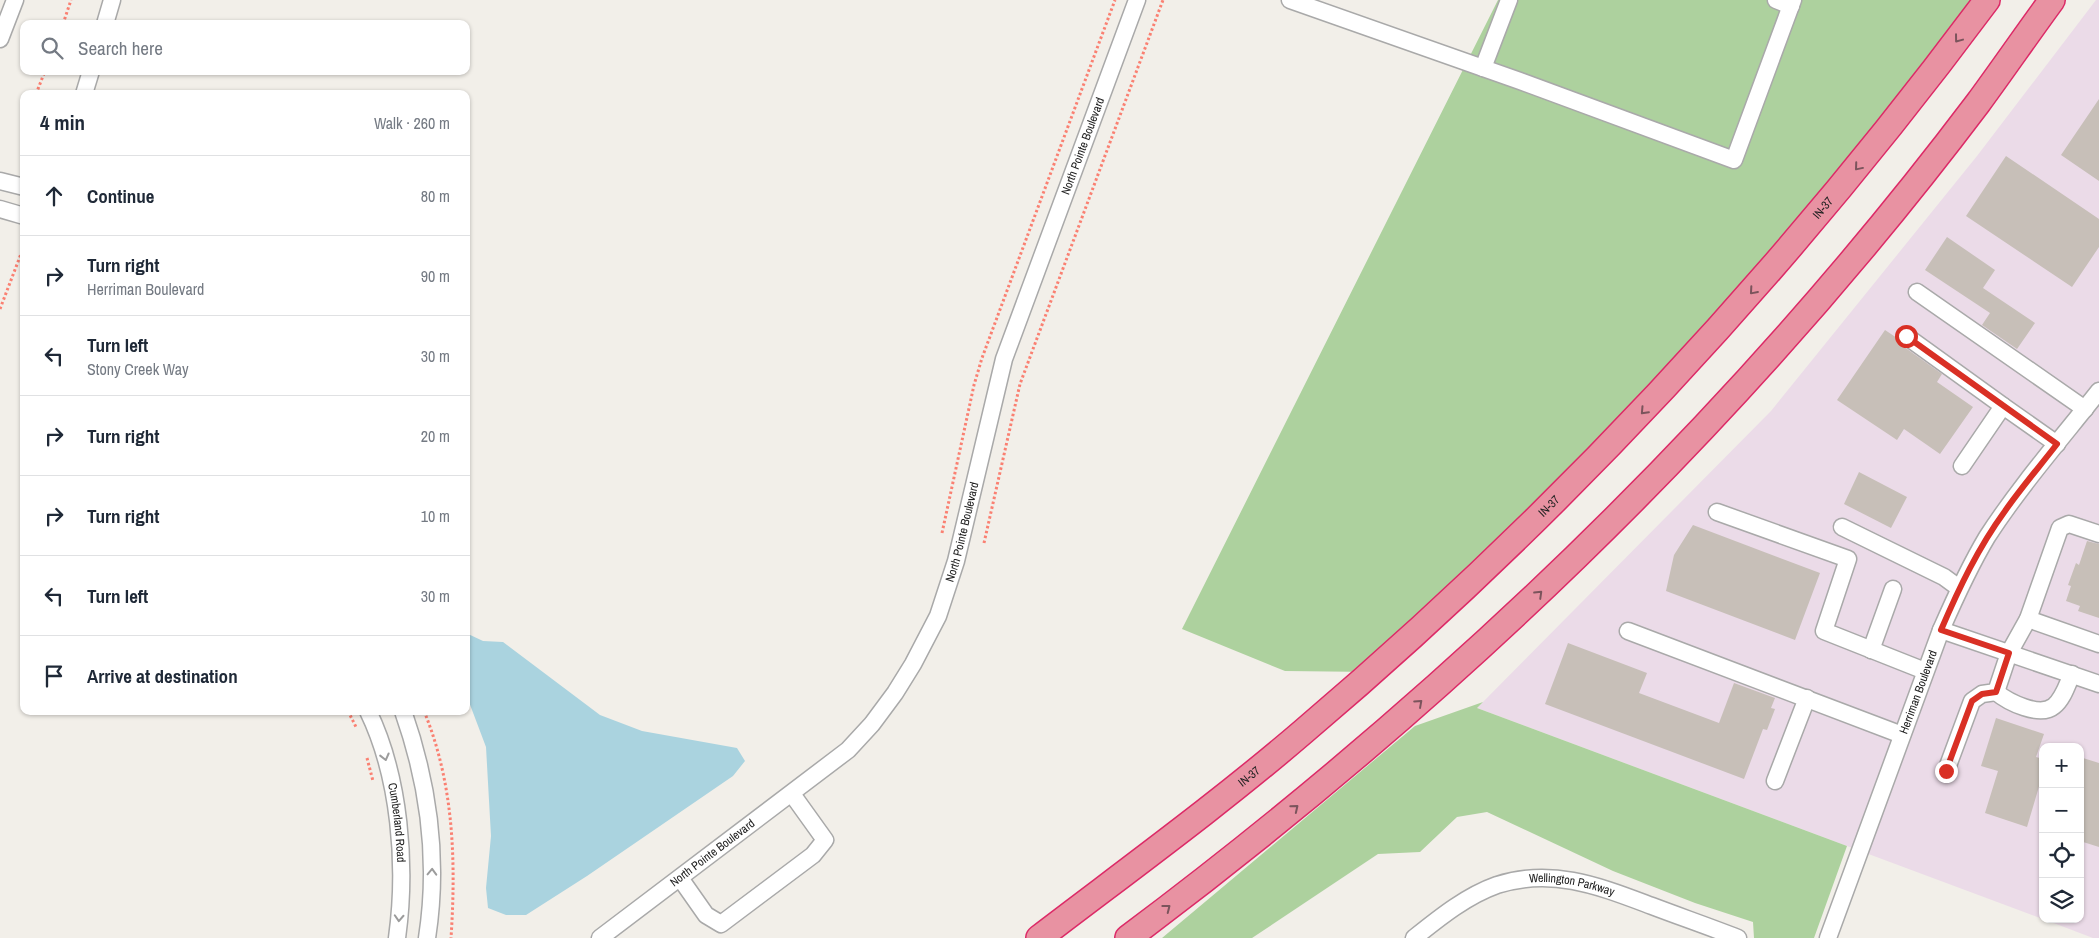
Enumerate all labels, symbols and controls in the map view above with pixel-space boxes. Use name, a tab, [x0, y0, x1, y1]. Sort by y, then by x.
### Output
search box	[20, 20, 470, 75]
one-way arrow	[1955, 33, 1964, 43]
icon: search	[38, 34, 66, 62]
text: Search here	[78, 35, 163, 61]
street label: North Pointe Boulevard	[1058, 95, 1108, 197]
text: 4 min	[40, 108, 85, 137]
text: Walk · 260 m	[374, 112, 450, 134]
one-way arrow	[1855, 162, 1864, 171]
icon: ahead	[40, 182, 68, 210]
text: Continue	[87, 183, 155, 209]
text: 80 m	[421, 185, 450, 207]
street label: IN-37	[1809, 193, 1837, 222]
text: Turn right	[87, 252, 159, 278]
icon: right	[40, 262, 68, 290]
text: 90 m	[421, 265, 450, 287]
text: Herriman Boulevard	[87, 278, 204, 300]
one-way arrow	[1750, 286, 1759, 295]
route start	[1895, 325, 1918, 348]
text: Turn left	[87, 332, 148, 358]
icon: left	[40, 342, 68, 370]
text: 30 m	[421, 345, 450, 367]
text: Stony Creek Way	[87, 358, 189, 380]
one-way arrow	[1640, 406, 1649, 415]
icon: right	[40, 422, 68, 450]
text: Turn right	[87, 423, 159, 449]
text: 20 m	[421, 425, 450, 447]
street label: North Pointe Boulevard	[942, 480, 982, 584]
street label: IN-37	[1535, 492, 1564, 520]
icon: right	[40, 502, 68, 530]
text: Turn right	[87, 503, 159, 529]
text: 10 m	[421, 505, 450, 527]
icon: left	[40, 582, 68, 610]
text: Turn left	[87, 583, 148, 609]
text: 30 m	[421, 585, 450, 607]
one-way arrow	[1533, 591, 1542, 600]
street label: Herriman Boulevard	[1896, 648, 1941, 736]
icon: arrive	[40, 662, 68, 690]
text: Arrive at destination	[87, 663, 238, 689]
one-way arrow	[1413, 700, 1422, 709]
map controls	[2039, 743, 2084, 923]
button: +	[2039, 743, 2084, 788]
one-way arrow	[379, 752, 390, 761]
route end	[1935, 760, 1958, 783]
street label: IN-37	[1235, 762, 1264, 790]
street label: Cumberland Road	[384, 781, 409, 863]
button: −	[2039, 788, 2084, 833]
one-way arrow	[1289, 806, 1298, 814]
street label: North Pointe Boulevard	[667, 815, 758, 890]
button: locate	[2039, 833, 2084, 878]
one-way arrow	[427, 868, 438, 876]
street label: Wellington Parkway	[1528, 870, 1617, 900]
button: layers	[2039, 878, 2084, 923]
one-way arrow	[1161, 906, 1170, 914]
one-way arrow	[393, 914, 404, 922]

